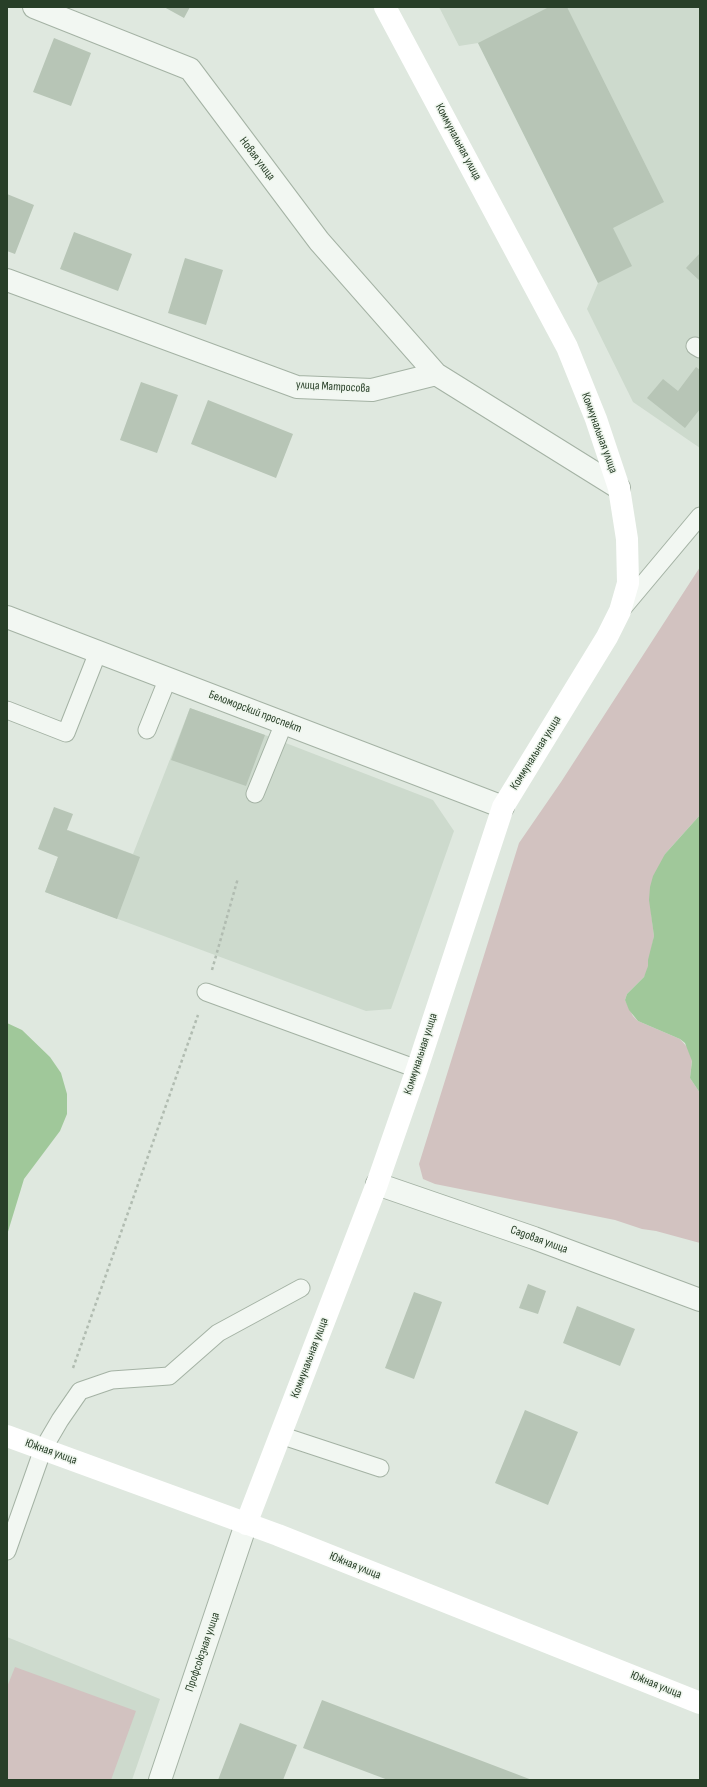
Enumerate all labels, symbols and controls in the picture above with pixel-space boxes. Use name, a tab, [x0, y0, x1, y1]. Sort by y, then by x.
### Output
street label: Коммунальная улица	[432, 101, 484, 183]
street label: Новая улица	[236, 134, 278, 184]
street label: улица Матросова	[296, 378, 370, 396]
street label: Коммунальная улица	[578, 391, 620, 475]
street label: Беломорский проспект	[206, 688, 304, 736]
street label: Коммунальная улица	[507, 713, 565, 793]
street label: Коммунальная улица	[401, 1011, 441, 1097]
street label: Садовая улица	[508, 1223, 570, 1257]
street label: Коммунальная улица	[288, 1316, 332, 1400]
street label: Южная улица	[23, 1436, 79, 1468]
street label: Южная улица	[327, 1549, 383, 1583]
street label: Профсоюзная улица	[183, 1610, 223, 1694]
street label: Южная улица	[628, 1668, 684, 1702]

